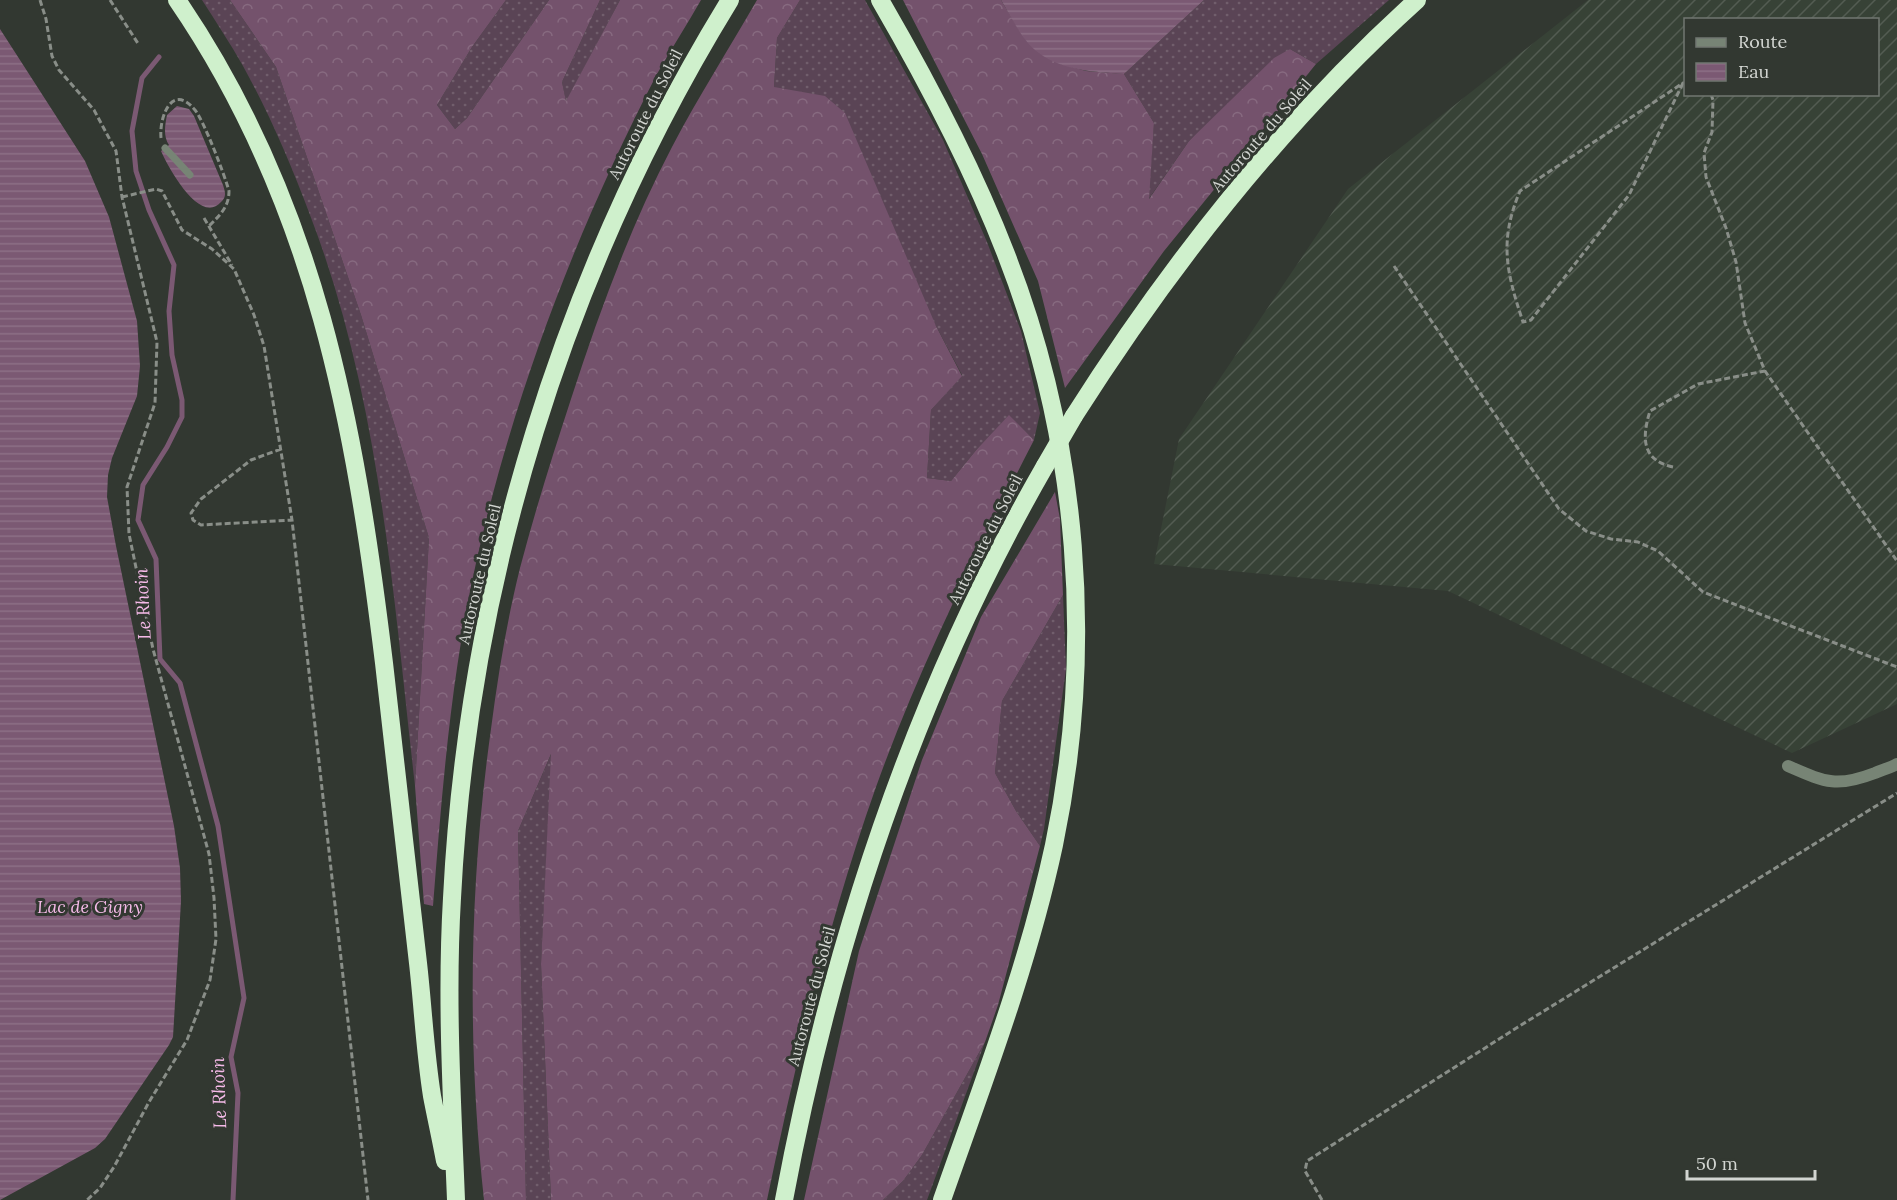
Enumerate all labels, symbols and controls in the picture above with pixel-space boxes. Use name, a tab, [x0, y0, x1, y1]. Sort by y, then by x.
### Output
legend	[1684, 18, 1879, 96]
text: Route	[1738, 30, 1787, 53]
street label: Autoroute du Soleil	[603, 46, 686, 183]
text: Eau	[1738, 60, 1769, 83]
street label: Autoroute du Soleil	[1206, 74, 1316, 196]
street label: Autoroute du Soleil	[943, 471, 1026, 608]
street label: Autoroute du Soleil	[453, 502, 505, 647]
water label: Le Rhoin	[129, 568, 156, 640]
water label: Lac de Gigny	[37, 895, 143, 918]
street label: Autoroute du Soleil	[783, 924, 839, 1069]
water label: Le Rhoin	[206, 1057, 231, 1129]
scale bar	[1687, 1143, 1814, 1181]
text: 50 m	[1696, 1152, 1738, 1175]

